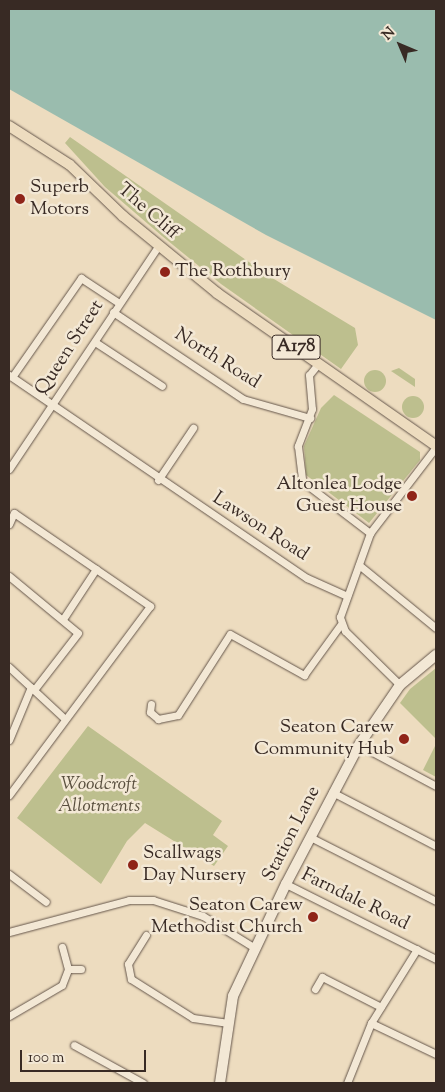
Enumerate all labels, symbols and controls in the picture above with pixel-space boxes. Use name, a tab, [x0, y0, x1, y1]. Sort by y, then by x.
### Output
north arrow	[375, 20, 425, 70]
text: N	[378, 23, 400, 45]
place label: Superb Motors	[30, 177, 89, 221]
street label: The Cliff	[112, 179, 184, 245]
marker: Superb Motors	[14, 193, 26, 205]
place label: The Rothbury	[175, 261, 291, 283]
marker: The Rothbury	[159, 266, 171, 278]
street label: Queen Street	[31, 296, 109, 400]
street label: North Road	[170, 324, 264, 394]
road number: A178	[271, 332, 321, 362]
place label: Altonlea Lodge Guest House	[276, 474, 402, 518]
street label: Lawson Road	[208, 487, 312, 567]
marker: Altonlea Lodge Guest House	[406, 490, 418, 502]
place label: Seaton Carew Community Hub	[254, 717, 394, 761]
marker: Seaton Carew Community Hub	[398, 733, 410, 745]
park label: Woodcroft Allotments	[58, 774, 140, 818]
street label: Station Lane	[258, 783, 326, 885]
place label: Scallwags Day Nursery	[143, 843, 246, 887]
marker: Scallwags Day Nursery	[127, 859, 139, 871]
street label: Farndale Road	[297, 864, 413, 936]
place label: Seaton Carew Methodist Church	[151, 895, 303, 939]
marker: Seaton Carew Methodist Church	[307, 911, 319, 923]
scale bar	[22, 1040, 149, 1072]
text: 100 m	[28, 1048, 64, 1069]

